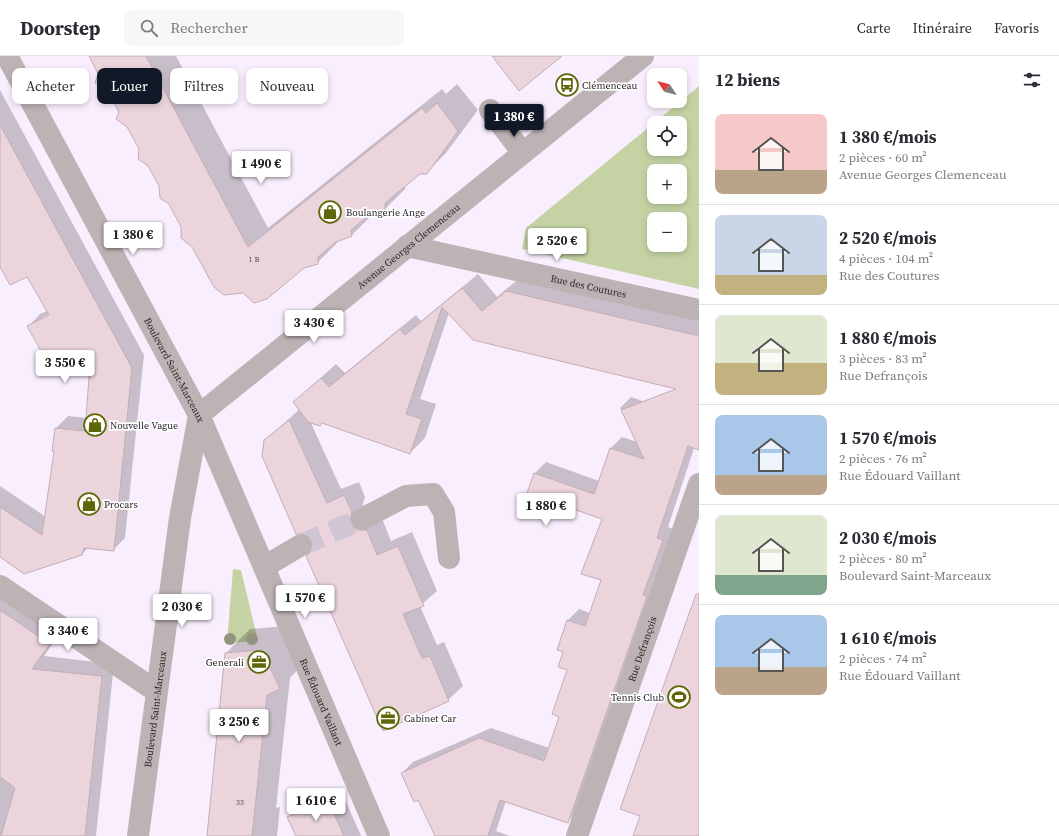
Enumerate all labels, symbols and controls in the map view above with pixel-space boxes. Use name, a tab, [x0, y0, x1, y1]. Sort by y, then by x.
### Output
search box	[124, 10, 404, 46]
text: Doorstep	[20, 15, 100, 41]
icon: search	[138, 17, 160, 39]
text: Rechercher	[170, 17, 248, 38]
text: Carte	[857, 18, 891, 38]
text: Itinéraire	[913, 18, 972, 38]
text: Favoris	[994, 18, 1039, 38]
chip: Acheter	[12, 68, 89, 104]
chip: Louer	[97, 68, 162, 104]
chip: Filtres	[170, 68, 238, 104]
chip: Nouveau	[246, 68, 328, 104]
north arrow	[647, 68, 687, 108]
map controls	[647, 68, 687, 252]
text: 12 biens	[715, 68, 780, 92]
icon: filters	[1021, 69, 1043, 91]
bus stop icon: Clémenceau	[554, 72, 580, 98]
place label: Clémenceau	[582, 79, 638, 92]
pin: 1 380 €	[477, 104, 551, 138]
text: 1 380 €	[494, 108, 534, 125]
button: locate	[647, 116, 687, 156]
text: 1 380 €/mois	[839, 125, 937, 149]
icon: home	[747, 130, 795, 178]
text: 2 pièces · 60 m²	[839, 149, 927, 166]
pin: 1 490 €	[224, 151, 298, 185]
text: 1 490 €	[241, 155, 281, 172]
button: +	[647, 164, 687, 204]
text: Avenue Georges Clemenceau	[839, 166, 1007, 183]
shop icon: Boulangerie Ange	[317, 199, 343, 225]
street label: Avenue Georges Clemenceau	[354, 201, 463, 292]
place label: Boulangerie Ange	[346, 206, 425, 219]
button: −	[647, 212, 687, 252]
pin: 1 380 €	[96, 222, 170, 256]
text: 1 380 €	[113, 226, 153, 243]
text: 2 520 €/mois	[839, 226, 937, 250]
pin: 2 520 €	[520, 228, 594, 262]
icon: home	[747, 231, 795, 279]
text: 2 520 €	[537, 232, 577, 249]
text: 4 pièces · 104 m²	[839, 250, 933, 267]
house number: 1 B	[249, 254, 259, 265]
text: Rue des Coutures	[839, 267, 939, 284]
street label: Rue des Coutures	[549, 272, 628, 301]
pin: 3 430 €	[277, 310, 351, 344]
text: 3 430 €	[294, 314, 334, 331]
street label: Boulevard Saint-Marceaux	[141, 315, 208, 425]
text: 1 880 €/mois	[839, 326, 937, 350]
icon: home	[747, 331, 795, 379]
pin: 3 550 €	[28, 350, 102, 384]
text: 3 pièces · 83 m²	[839, 350, 927, 367]
text: 3 550 €	[45, 354, 85, 371]
text: Rue Defrançois	[839, 367, 928, 384]
shop icon: Nouvelle Vague	[82, 412, 108, 438]
place label: Nouvelle Vague	[110, 419, 178, 432]
text: 1 570 €/mois	[839, 426, 937, 450]
icon: home	[747, 431, 795, 479]
text: 2 pièces · 76 m²	[839, 450, 927, 467]
text: Rue Édouard Vaillant	[839, 467, 961, 484]
shop icon: Procars	[76, 491, 102, 517]
pin: 1 880 €	[509, 493, 583, 527]
text: 1 880 €	[526, 497, 566, 514]
place label: Procars	[104, 498, 138, 511]
text: 2 030 €/mois	[839, 526, 937, 550]
icon: home	[747, 531, 795, 579]
text: 2 pièces · 80 m²	[839, 550, 927, 567]
text: Boulevard Saint-Marceaux	[839, 567, 991, 584]
pin: 1 570 €	[268, 585, 342, 619]
text: 1 570 €	[285, 589, 325, 606]
pin: 2 030 €	[145, 594, 219, 628]
text: 2 030 €	[162, 598, 202, 615]
street label: Rue Defrançois	[625, 615, 660, 683]
pin: 3 340 €	[31, 618, 105, 652]
text: 3 340 €	[48, 622, 88, 639]
text: 1 610 €/mois	[839, 626, 937, 650]
icon: home	[747, 631, 795, 679]
street label: Boulevard Saint-Marceaux	[141, 649, 169, 768]
office icon: Generali	[246, 649, 272, 675]
text: 2 pièces · 74 m²	[839, 650, 927, 667]
place label: Generali	[206, 656, 244, 669]
street label: Rue Édouard Vaillant	[297, 656, 346, 748]
text: Rue Édouard Vaillant	[839, 667, 961, 684]
sports icon: Tennis Club	[666, 684, 692, 710]
place label: Tennis Club	[611, 691, 664, 704]
office icon: Cabinet Car	[375, 705, 401, 731]
pin: 3 250 €	[202, 709, 276, 743]
place label: Cabinet Car	[404, 712, 457, 725]
text: 3 250 €	[219, 713, 259, 730]
pin: 1 610 €	[279, 788, 353, 822]
text: 1 610 €	[296, 792, 336, 809]
house number: 33	[236, 797, 244, 808]

